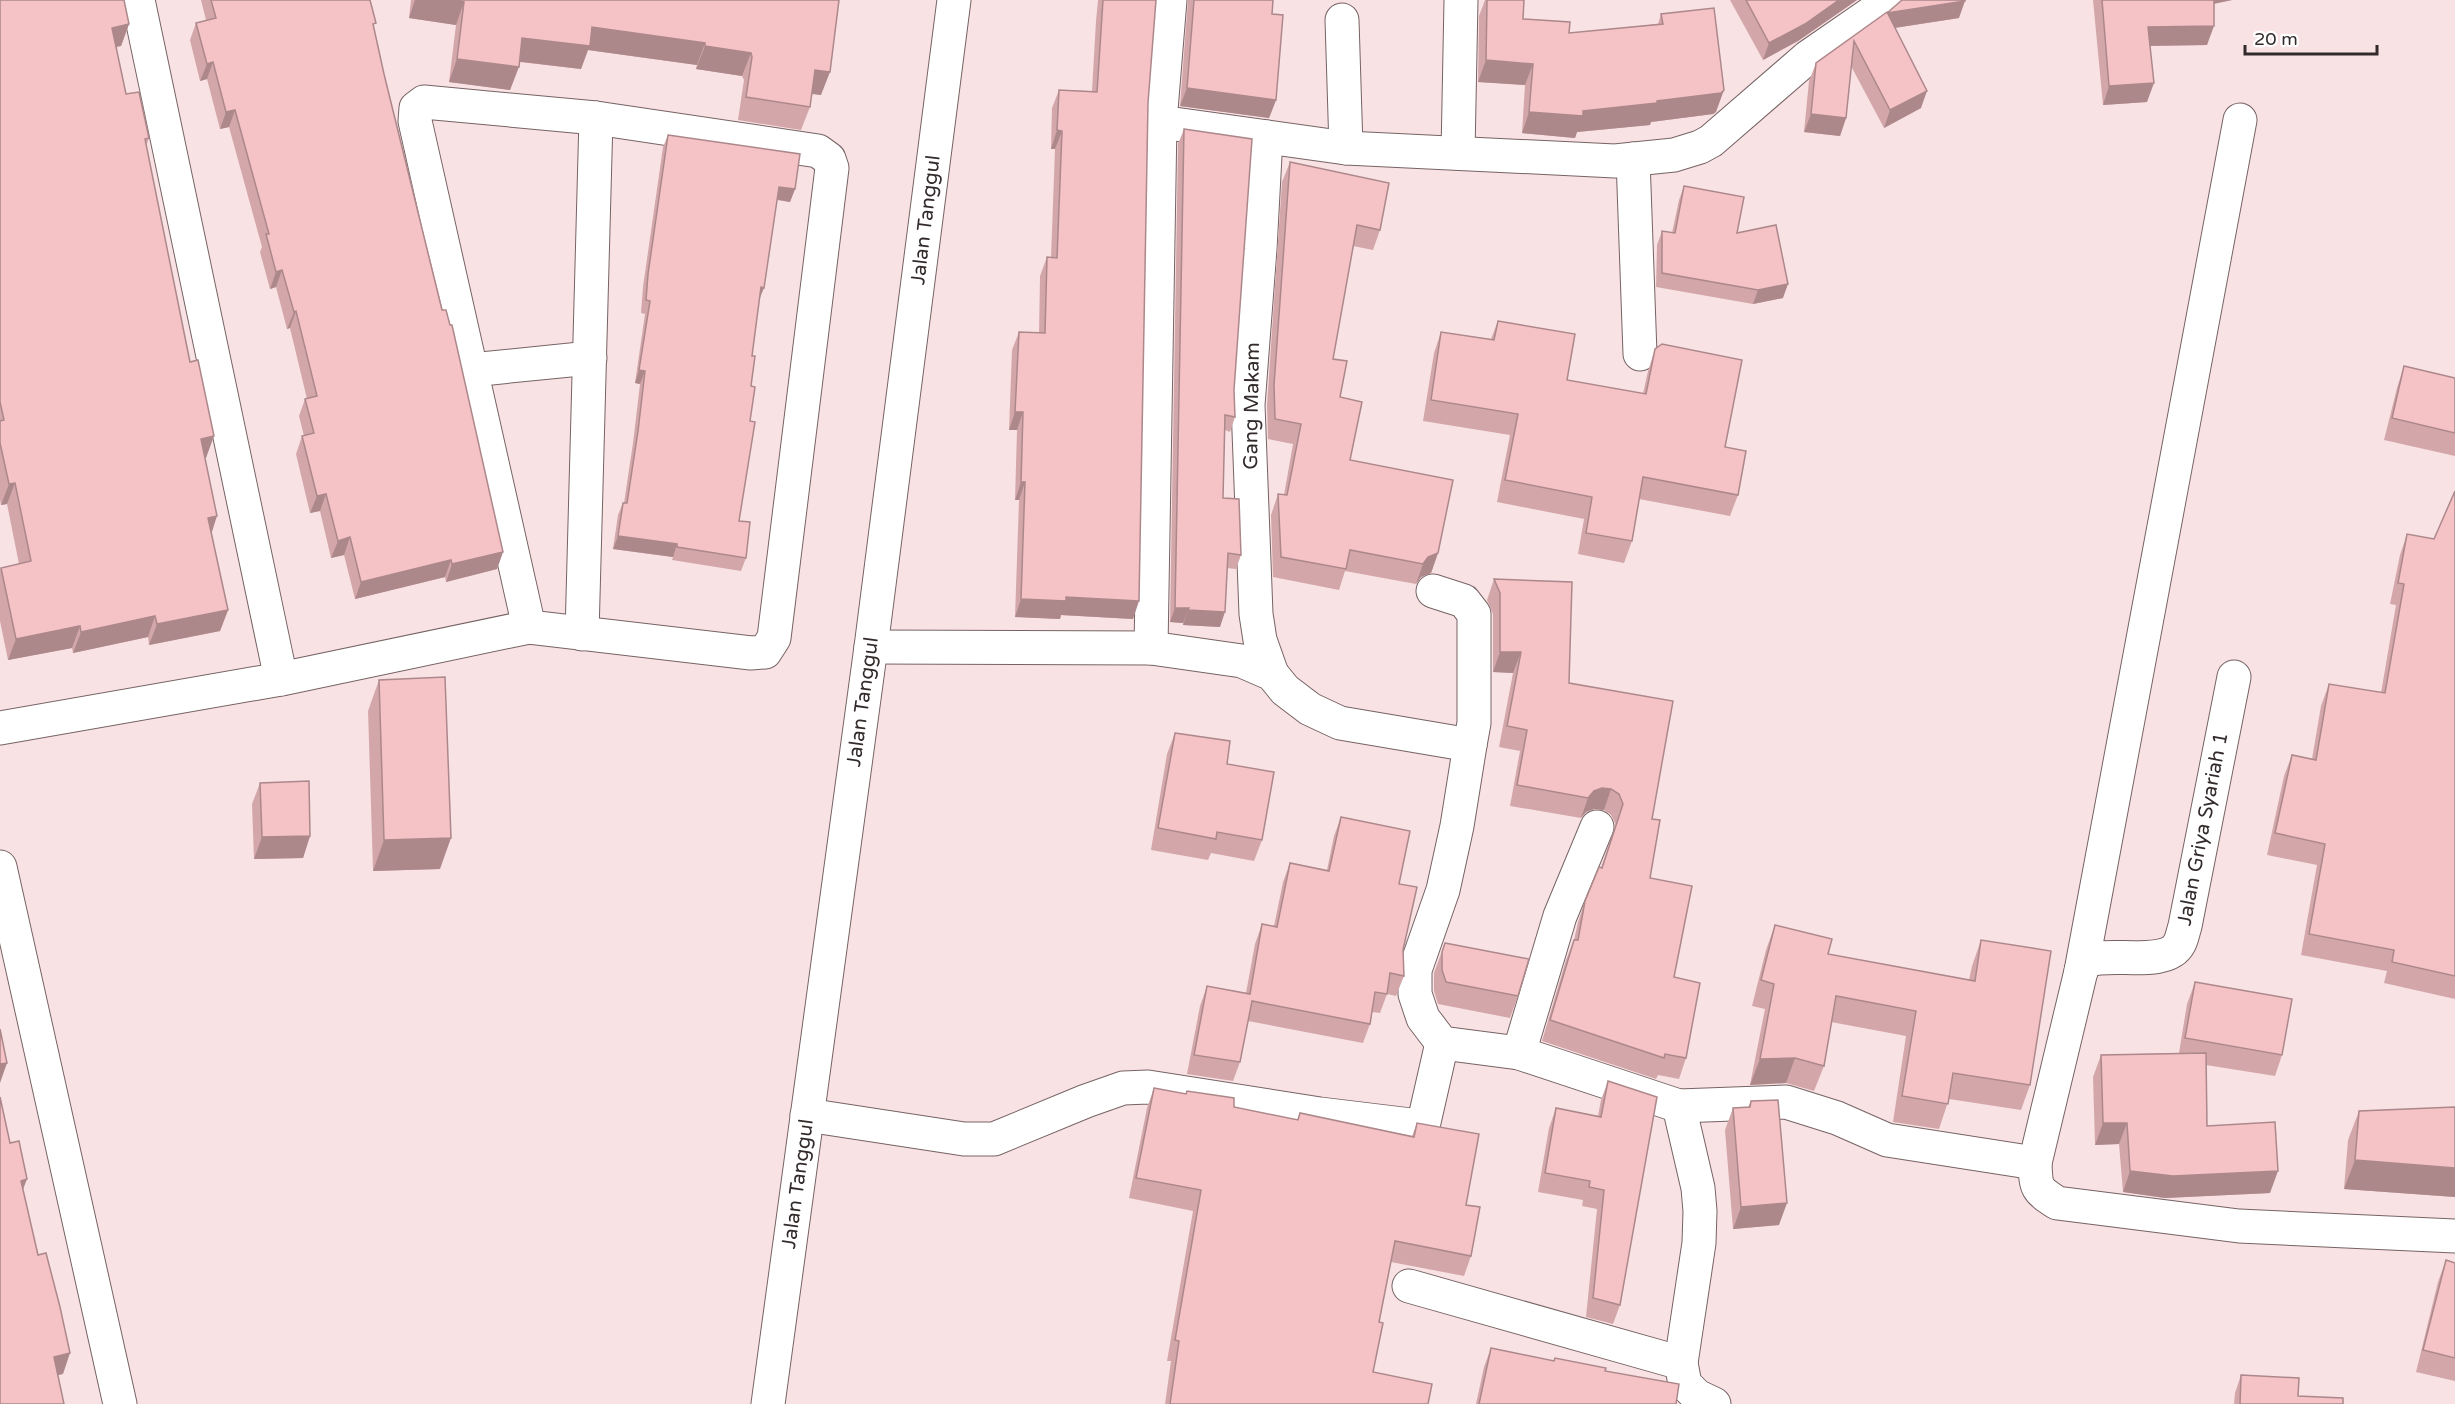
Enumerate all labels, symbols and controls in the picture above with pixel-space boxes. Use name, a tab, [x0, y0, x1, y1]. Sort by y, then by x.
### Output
scale bar	[2245, 18, 2377, 56]
text: 20 m	[2254, 28, 2298, 50]
street label: Jalan Tanggul	[906, 154, 946, 286]
street label: Gang Makam	[1239, 342, 1265, 470]
street label: Jalan Tanggul	[842, 636, 884, 768]
street label: Jalan Griya Syariah 1	[2172, 730, 2234, 928]
street label: Jalan Tanggul	[777, 1118, 819, 1250]

